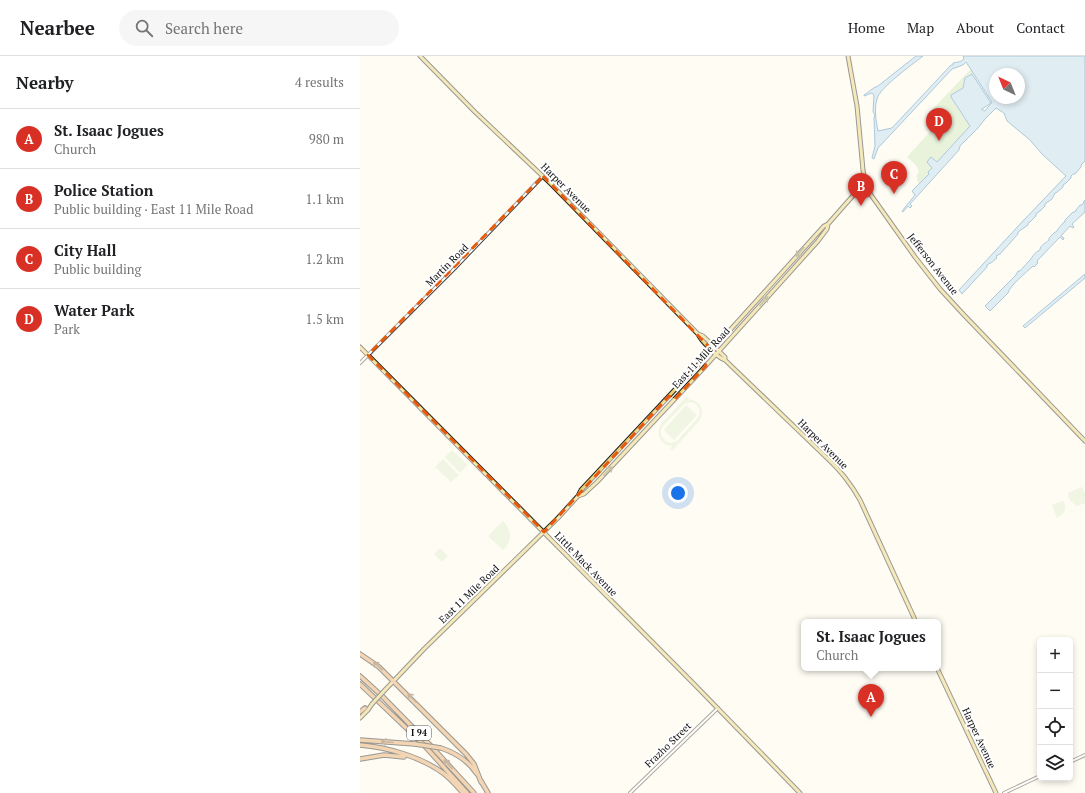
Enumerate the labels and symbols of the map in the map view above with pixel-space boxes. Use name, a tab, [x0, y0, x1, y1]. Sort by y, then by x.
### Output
north arrow	[989, 68, 1025, 104]
pin: D	[926, 108, 952, 141]
street label: Harper Avenue	[538, 160, 594, 216]
pin: C	[881, 161, 907, 194]
pin: B	[848, 173, 874, 206]
street label: Jefferson Avenue	[905, 231, 961, 297]
street label: Martin Road	[423, 241, 471, 289]
one-way arrow	[796, 247, 805, 257]
one-way arrow	[760, 296, 769, 306]
street label: East 11 Mile Road	[669, 324, 733, 391]
street label: Harper Avenue	[795, 416, 851, 472]
one-way arrow	[603, 466, 613, 476]
your location	[668, 483, 688, 503]
street label: Little Mack Avenue	[552, 529, 620, 599]
street label: East 11 Mile Road	[436, 562, 502, 626]
one-way arrow	[373, 662, 384, 671]
pin: A	[858, 684, 884, 717]
one-way arrow	[407, 693, 417, 703]
street label: Harper Avenue	[959, 705, 999, 771]
street label: Frazho Street	[642, 719, 694, 770]
road number: I 94	[407, 726, 431, 740]
one-way arrow	[381, 739, 394, 746]
one-way arrow	[444, 759, 453, 769]

